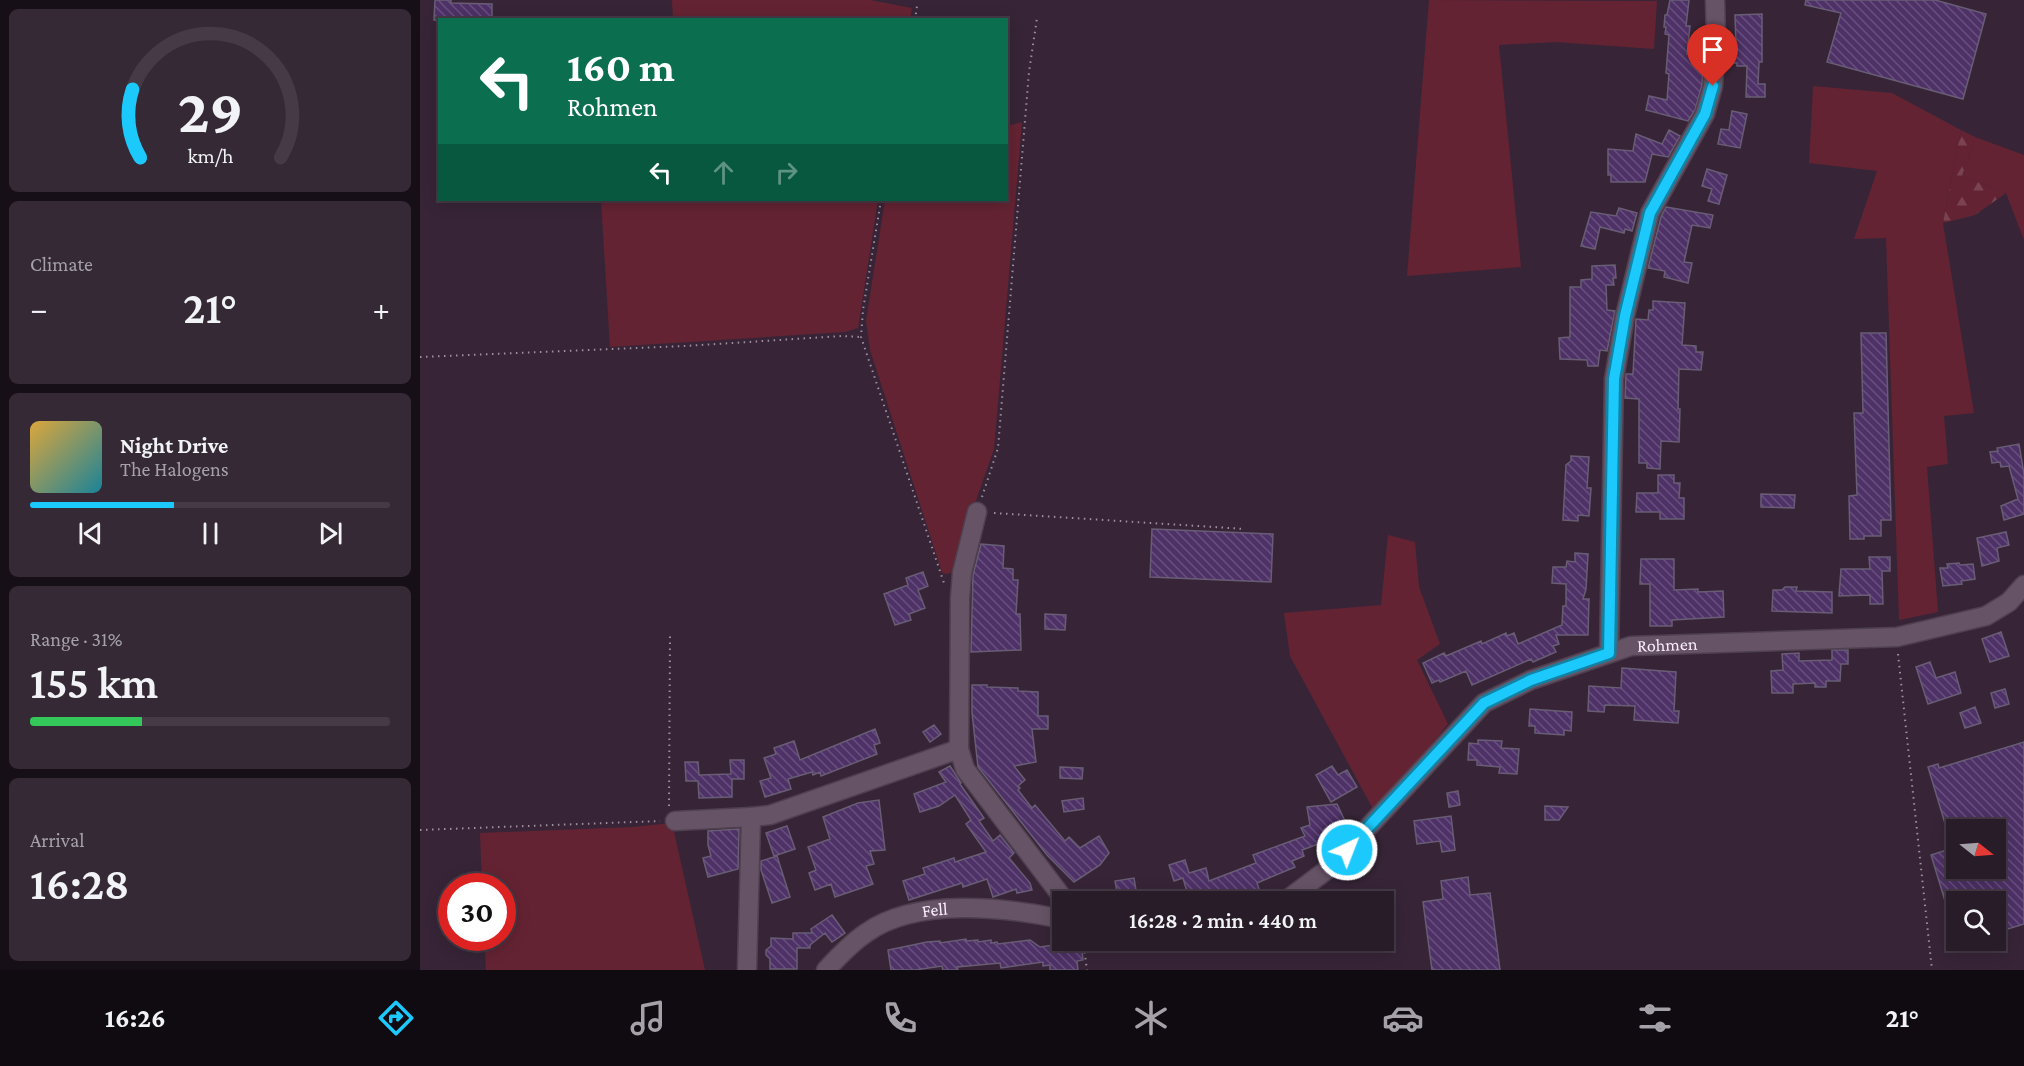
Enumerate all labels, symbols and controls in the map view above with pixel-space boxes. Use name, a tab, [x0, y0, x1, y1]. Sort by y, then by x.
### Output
pin	[1687, 24, 1738, 86]
icon: arrive	[1696, 33, 1729, 66]
icon: left	[468, 42, 546, 120]
text: 160 m	[567, 43, 675, 90]
text: 29	[177, 76, 243, 145]
text: Rohmen	[567, 92, 658, 122]
text: km/h	[187, 144, 234, 168]
icon: left	[644, 156, 677, 189]
icon: ahead	[707, 156, 740, 189]
icon: right	[770, 156, 803, 189]
text: Climate	[30, 253, 93, 275]
text: 21°	[183, 283, 237, 333]
text: −	[30, 290, 47, 327]
text: +	[373, 290, 390, 327]
text: Night Drive	[120, 433, 228, 458]
text: The Halogens	[120, 458, 229, 480]
icon: previous	[74, 517, 107, 550]
icon: pause	[194, 517, 227, 550]
icon: next	[314, 517, 347, 550]
text: Range · 31%	[30, 628, 123, 650]
street label: Rohmen	[1637, 634, 1698, 656]
text: 155 km	[30, 658, 158, 708]
position arrow	[1315, 818, 1379, 882]
north arrow	[1946, 819, 2006, 879]
map controls	[1946, 819, 2006, 951]
text: Arrival	[30, 829, 84, 851]
text: 16:28	[30, 859, 130, 909]
speed limit sign: 30	[438, 873, 516, 951]
button: search	[1946, 891, 2006, 951]
street label: Fell	[920, 899, 949, 921]
text: 16:28 · 2 min · 440 m	[1129, 908, 1317, 933]
icon: directions	[375, 997, 417, 1039]
icon: music	[627, 997, 669, 1039]
icon: phone	[879, 997, 921, 1039]
icon: climate	[1130, 997, 1172, 1039]
icon: car	[1382, 997, 1424, 1039]
icon: filters	[1634, 997, 1676, 1039]
text: 16:26	[105, 1003, 166, 1033]
text: 21°	[1886, 1003, 1919, 1033]

